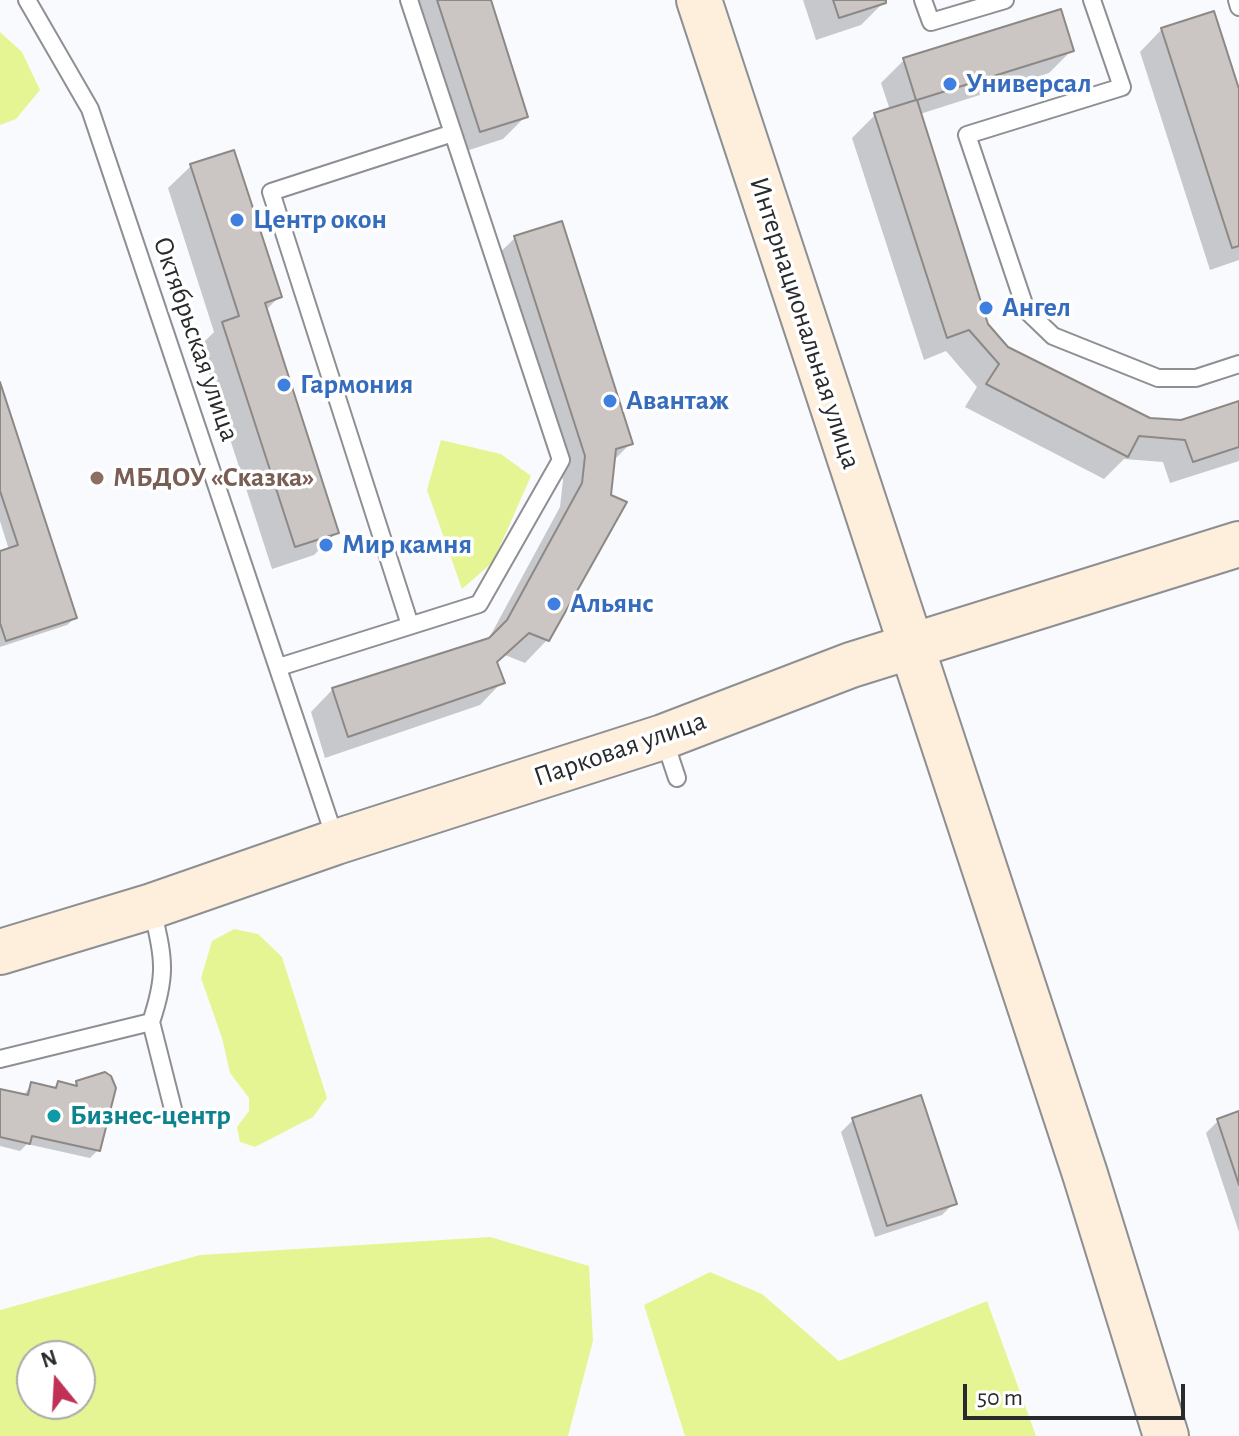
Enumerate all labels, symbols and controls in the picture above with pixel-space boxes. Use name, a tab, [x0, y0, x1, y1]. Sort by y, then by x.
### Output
place label: Универсал	[966, 67, 1092, 101]
marker: Универсал	[941, 75, 959, 93]
street label: Интернациональная улица	[742, 173, 868, 473]
place label: Центр окон	[253, 203, 387, 237]
marker: Центр окон	[228, 211, 246, 229]
street label: Октябрьская улица	[145, 232, 247, 446]
place label: Ангел	[1002, 291, 1071, 325]
marker: Ангел	[977, 299, 995, 317]
place label: Гармония	[300, 368, 413, 402]
marker: Гармония	[275, 376, 293, 394]
place label: Авантаж	[626, 384, 729, 418]
marker: Авантаж	[601, 392, 619, 410]
place label: МБДОУ «Сказка»	[113, 461, 314, 495]
marker: МБДОУ «Сказка»	[88, 469, 106, 487]
place label: Мир камня	[342, 528, 472, 562]
marker: Мир камня	[317, 536, 335, 554]
place label: Альянс	[570, 587, 654, 621]
marker: Альянс	[545, 595, 563, 613]
street label: Парковая улица	[529, 704, 711, 794]
place label: Бизнес-центр	[70, 1099, 231, 1133]
marker: Бизнес-центр	[45, 1107, 63, 1125]
north arrow	[16, 1340, 96, 1420]
text: N	[39, 1346, 60, 1372]
scale bar	[967, 1368, 1189, 1418]
text: 50 m	[977, 1386, 1023, 1410]

